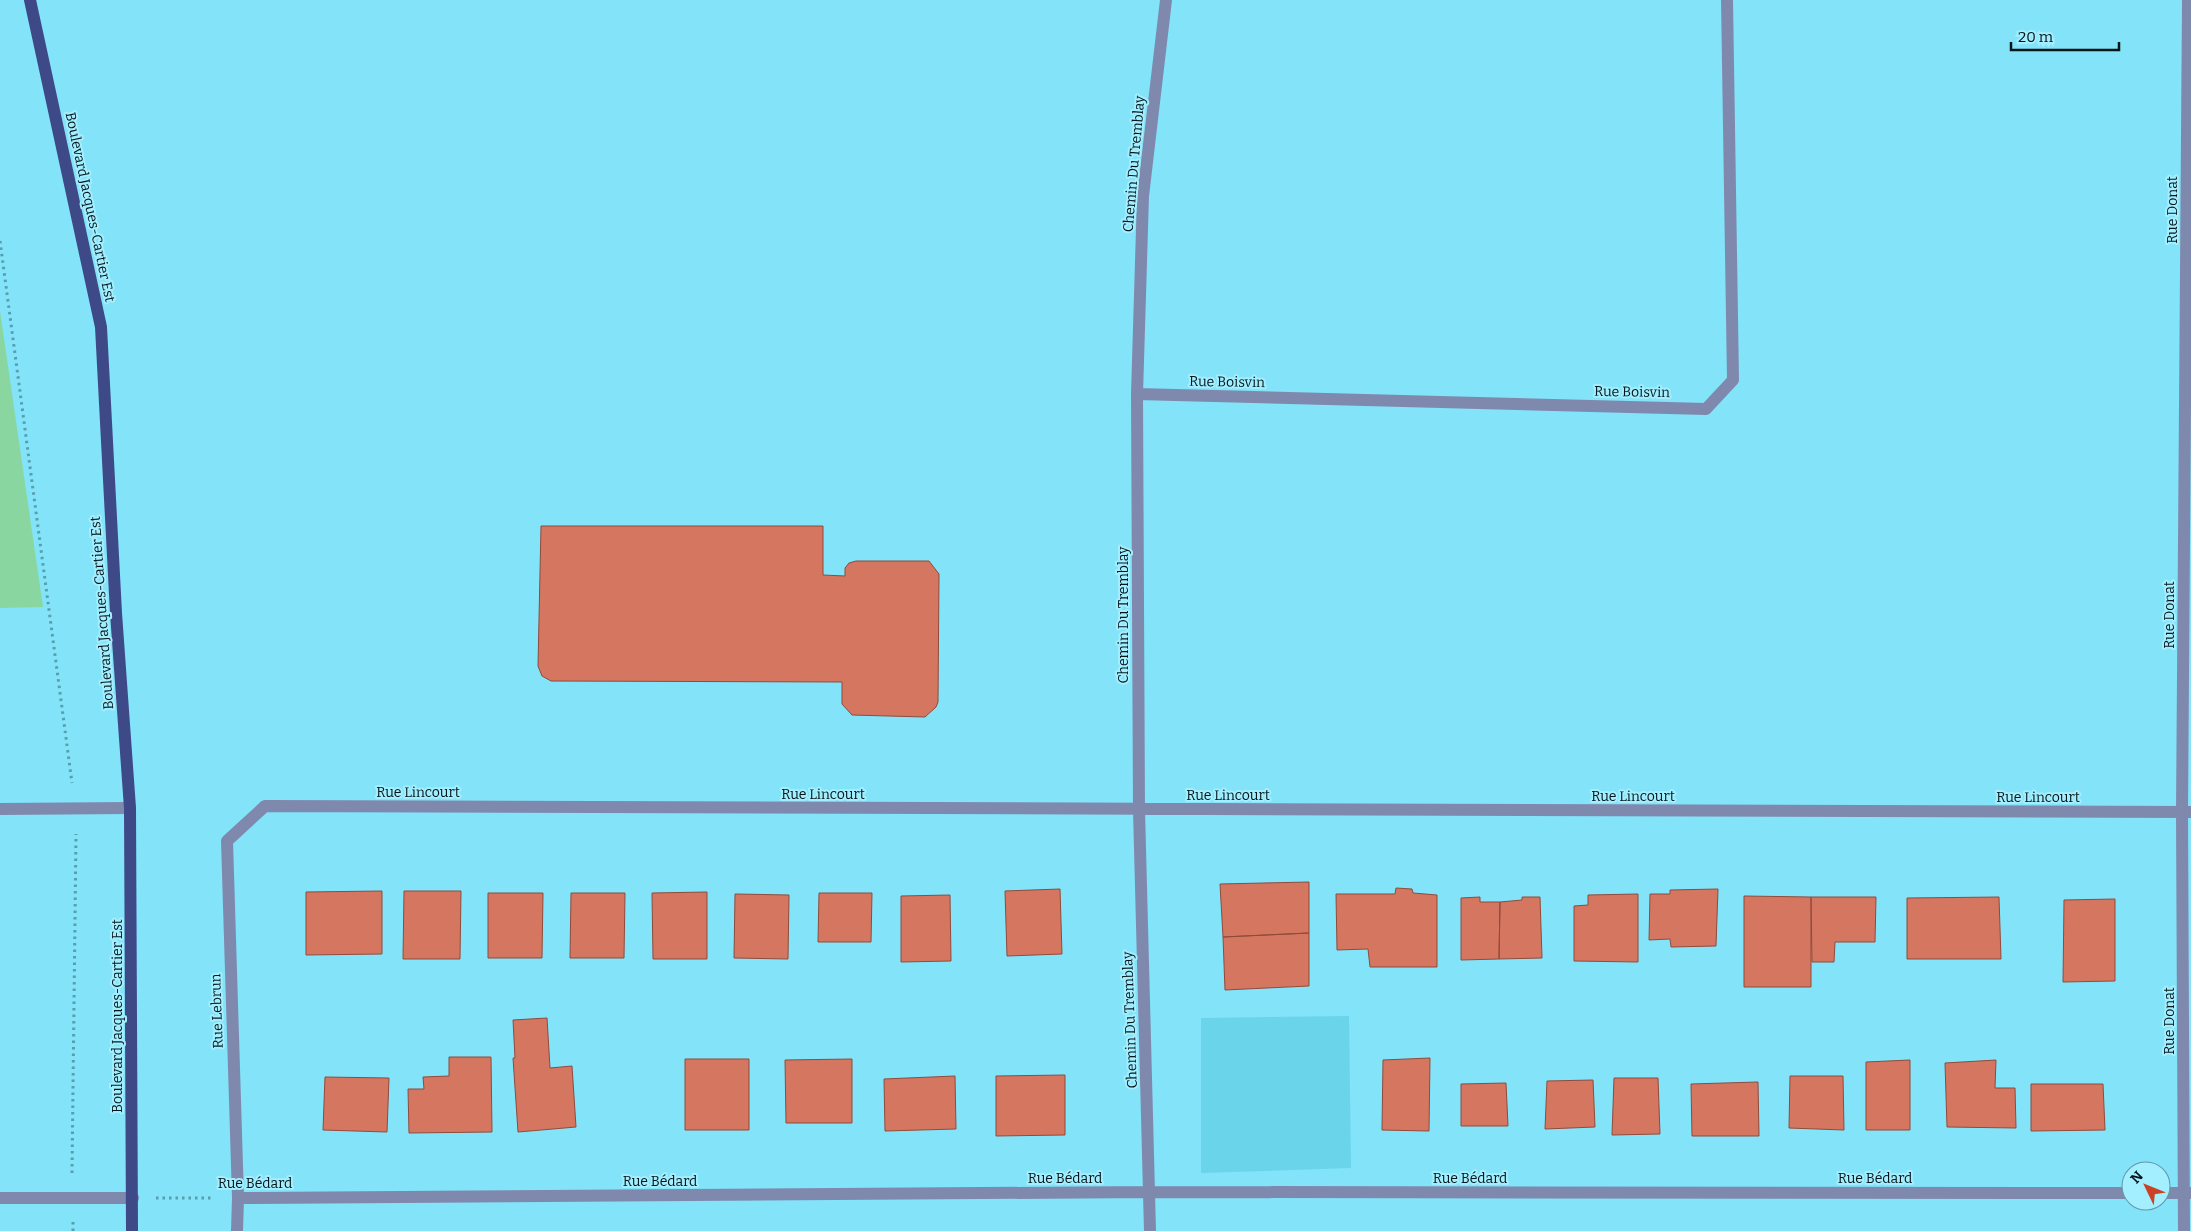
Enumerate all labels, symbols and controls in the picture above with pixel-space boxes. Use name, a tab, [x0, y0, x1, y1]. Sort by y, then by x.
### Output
scale bar	[2011, 20, 2118, 52]
text: 20 m	[2018, 28, 2054, 46]
street label: Chemin Du Tremblay	[1120, 94, 1148, 233]
street label: Boulevard Jacques-Cartier Est	[62, 110, 118, 304]
street label: Rue Donat	[2164, 176, 2181, 244]
street label: Rue Boisvin	[1189, 373, 1265, 391]
street label: Rue Boisvin	[1594, 383, 1670, 401]
street label: Boulevard Jacques-Cartier Est	[87, 516, 117, 710]
street label: Chemin Du Tremblay	[1115, 546, 1132, 683]
street label: Rue Donat	[2161, 581, 2178, 649]
street label: Rue Lincourt	[376, 784, 460, 801]
street label: Rue Lincourt	[781, 786, 865, 803]
street label: Rue Lincourt	[1186, 787, 1270, 804]
street label: Rue Lincourt	[1591, 788, 1675, 805]
street label: Rue Lincourt	[1996, 789, 2080, 806]
street label: Boulevard Jacques-Cartier Est	[109, 919, 126, 1113]
street label: Chemin Du Tremblay	[1119, 951, 1141, 1089]
street label: Rue Lebrun	[207, 973, 227, 1049]
street label: Rue Donat	[2161, 987, 2178, 1055]
north arrow	[2121, 1161, 2171, 1211]
text: N	[2127, 1168, 2147, 1187]
street label: Rue Bédard	[1028, 1170, 1102, 1187]
street label: Rue Bédard	[1433, 1170, 1507, 1187]
street label: Rue Bédard	[1838, 1170, 1912, 1187]
street label: Rue Bédard	[623, 1173, 697, 1190]
street label: Rue Bédard	[218, 1175, 292, 1192]

